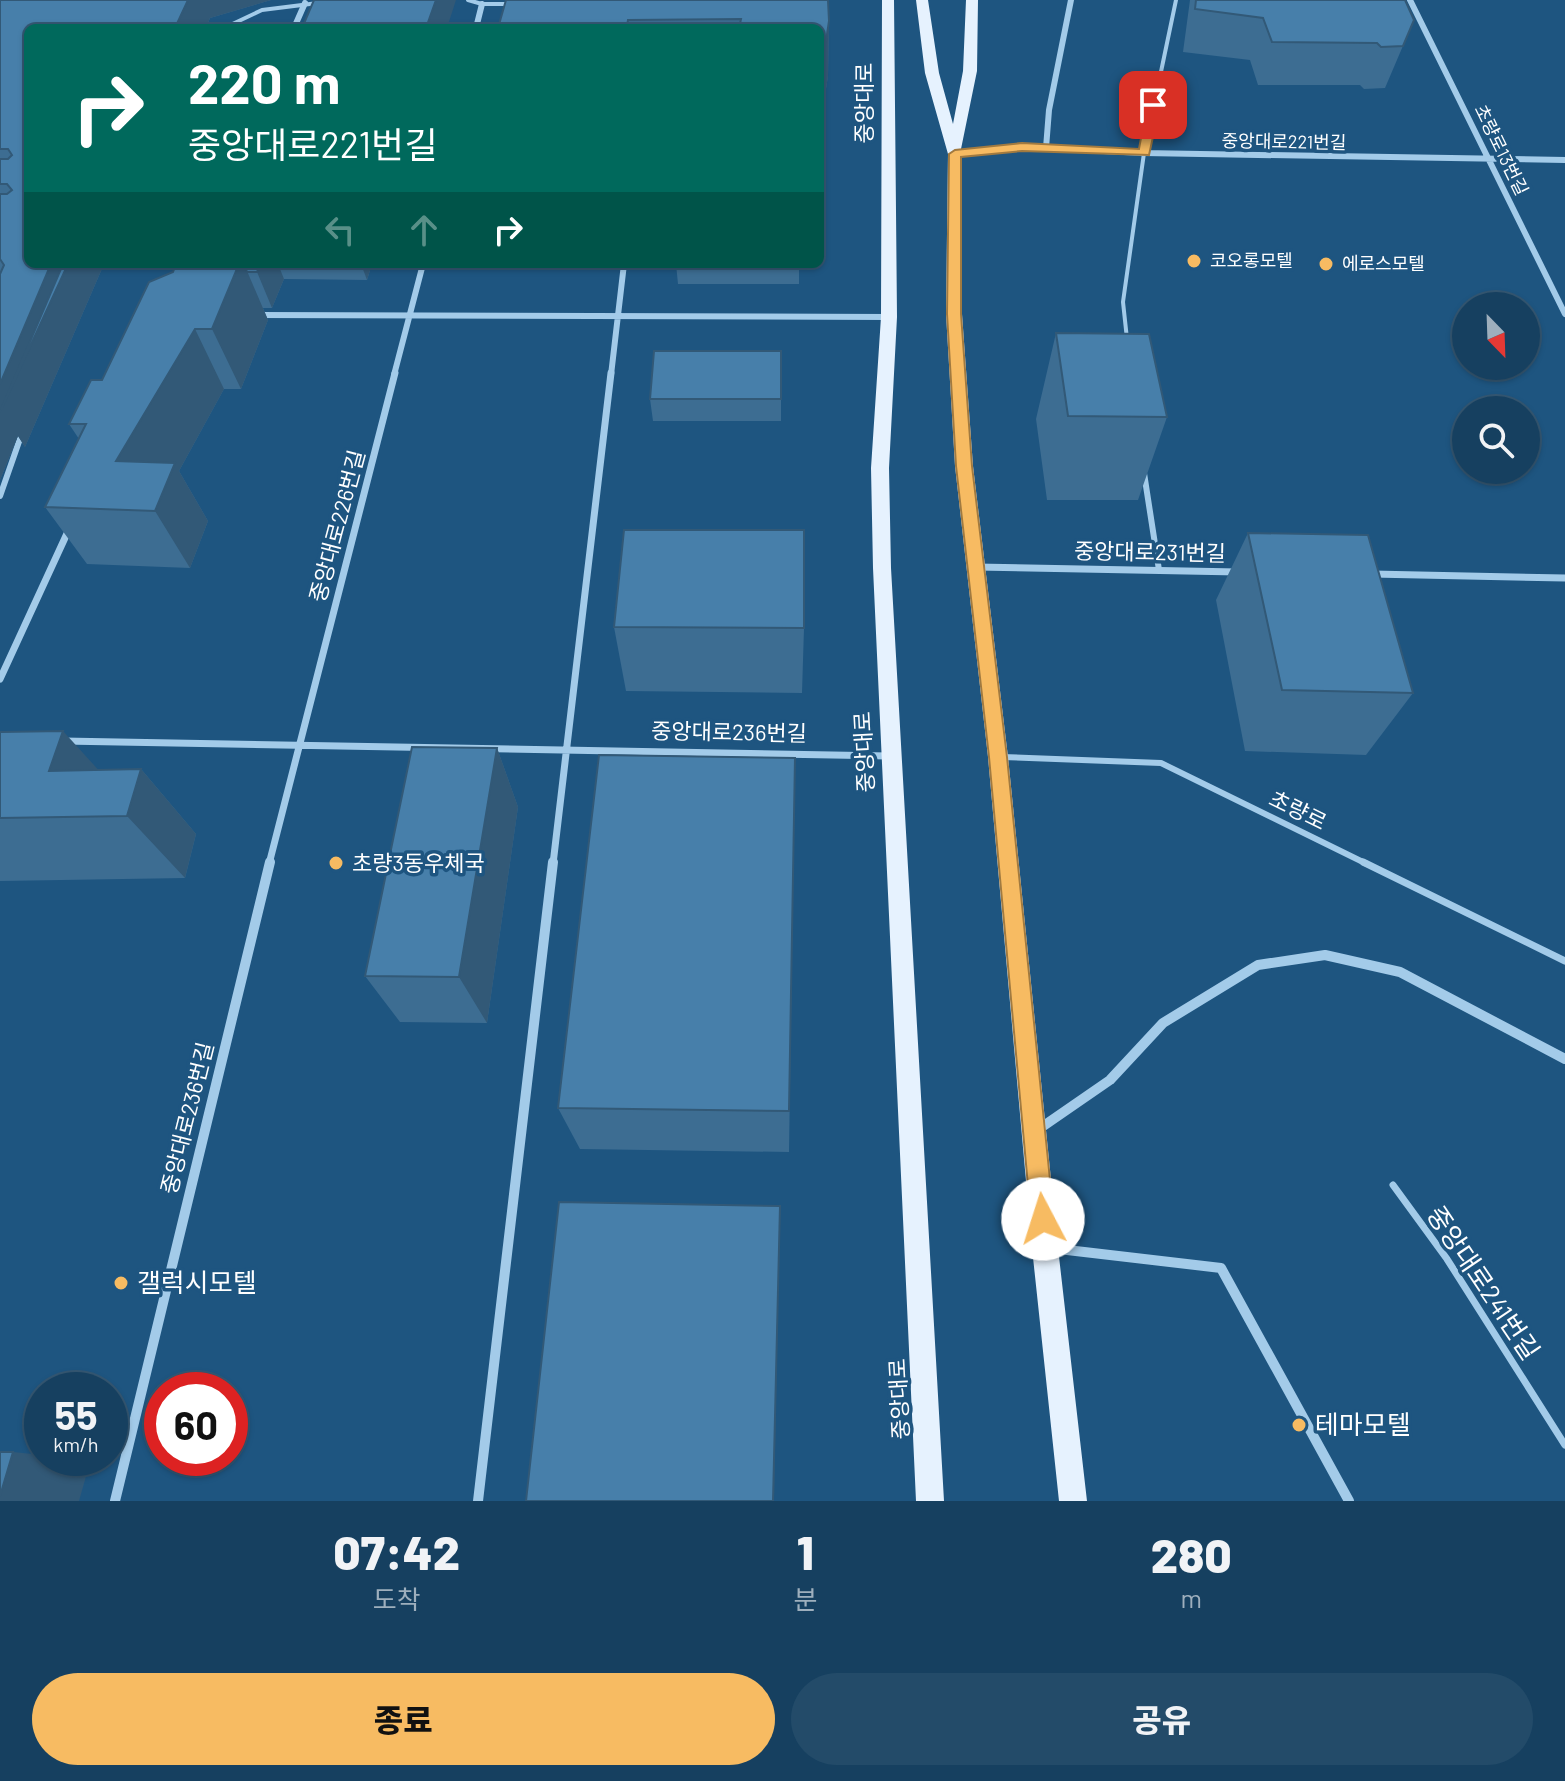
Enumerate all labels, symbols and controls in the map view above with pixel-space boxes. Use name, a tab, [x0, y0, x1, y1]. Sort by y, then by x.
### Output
text: 220 m	[188, 48, 341, 115]
icon: right	[56, 56, 160, 160]
street label: 중앙대로	[850, 63, 876, 143]
pin	[1119, 71, 1187, 139]
icon: arrive	[1131, 83, 1175, 127]
street label: 초량로13번길	[1470, 101, 1533, 199]
text: 중앙대로221번길	[188, 122, 437, 165]
street label: 중앙대로221번길	[1221, 129, 1347, 153]
icon: left	[318, 208, 362, 252]
icon: ahead	[402, 208, 446, 252]
icon: right	[486, 208, 530, 252]
place label: 코오롱모텔	[1210, 249, 1293, 271]
marker: 코오롱모텔	[1185, 252, 1203, 270]
place label: 에로스모텔	[1342, 252, 1425, 274]
marker: 에로스모텔	[1317, 255, 1335, 273]
north arrow	[1452, 292, 1540, 380]
map controls	[1452, 292, 1540, 484]
button: search	[1452, 396, 1540, 484]
street label: 중앙대로226번길	[303, 447, 369, 605]
street label: 중앙대로231번길	[1074, 537, 1226, 565]
street label: 중앙대로	[848, 711, 878, 793]
street label: 중앙대로236번길	[651, 717, 807, 745]
street label: 초량로	[1265, 784, 1331, 834]
place label: 초량3동우체국	[352, 849, 485, 875]
marker: 초량3동우체국	[327, 854, 345, 872]
street label: 중앙대로236번길	[155, 1039, 217, 1196]
position arrow	[1001, 1177, 1085, 1261]
street label: 중앙대로241번길	[1421, 1200, 1547, 1365]
place label: 갤럭시모텔	[137, 1266, 257, 1297]
marker: 갤럭시모텔	[112, 1274, 130, 1292]
street label: 중앙대로	[883, 1358, 913, 1440]
speed limit sign: 60	[144, 1372, 248, 1476]
text: 55	[54, 1390, 98, 1438]
place label: 테마모텔	[1315, 1408, 1411, 1439]
marker: 테마모텔	[1290, 1416, 1308, 1434]
text: km/h	[53, 1432, 99, 1456]
text: 07:42	[333, 1522, 460, 1580]
text: 1	[797, 1522, 814, 1580]
text: 280	[1151, 1525, 1232, 1583]
text: m	[1180, 1582, 1202, 1613]
text: 도착	[373, 1583, 421, 1614]
text: 분	[793, 1583, 817, 1614]
button: 종료	[32, 1673, 775, 1765]
button: 공유	[791, 1673, 1533, 1765]

